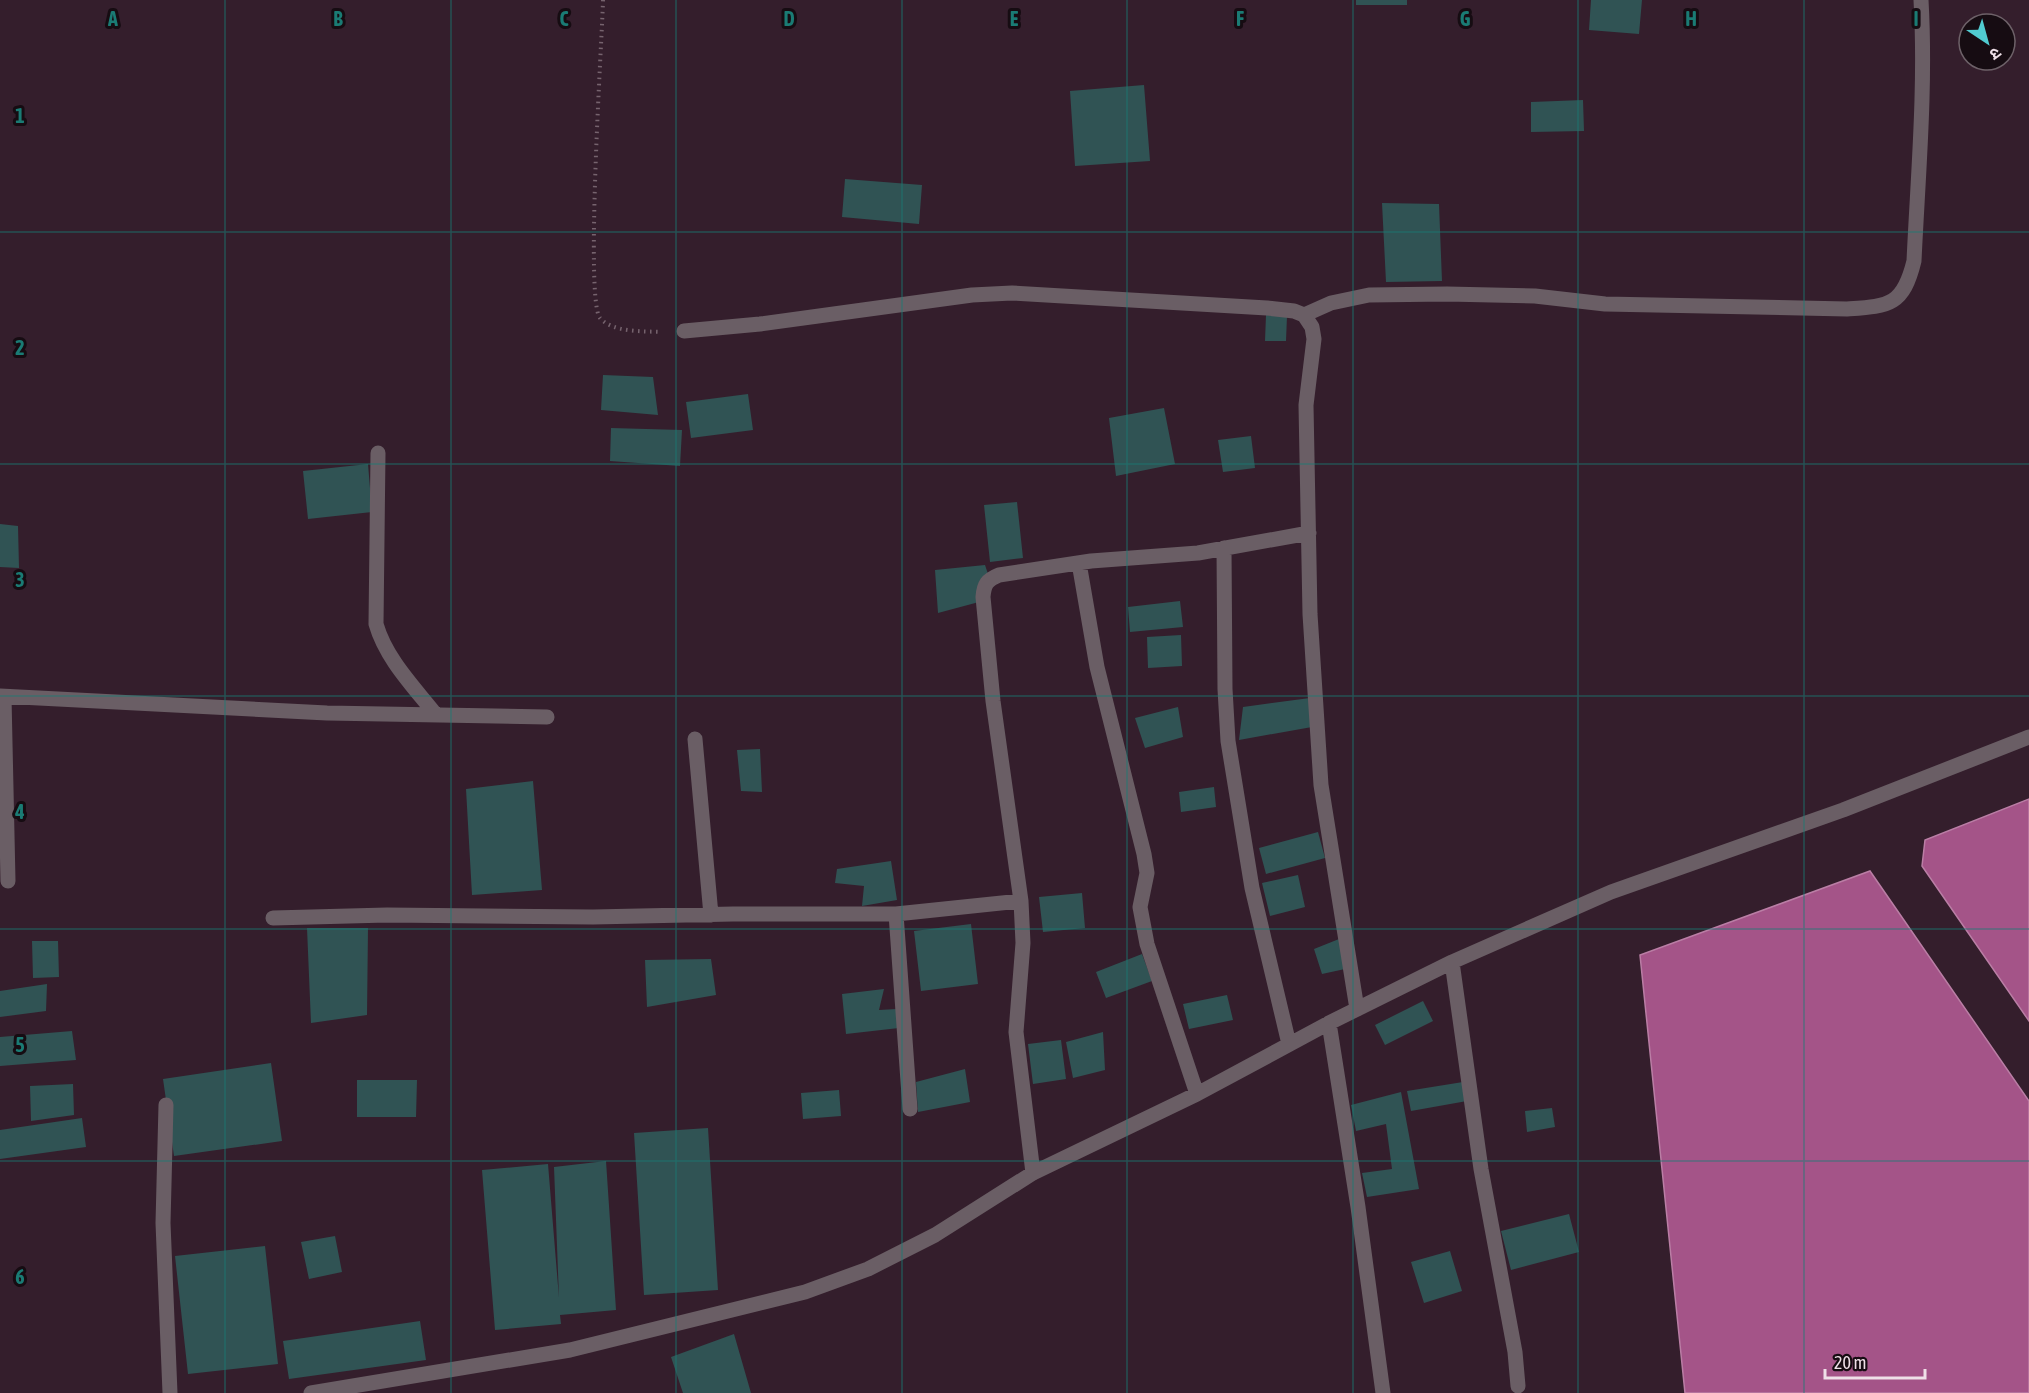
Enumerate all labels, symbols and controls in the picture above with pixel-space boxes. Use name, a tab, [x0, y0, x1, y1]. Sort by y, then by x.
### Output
text: A	[107, 7, 118, 30]
text: B	[333, 7, 343, 30]
text: C	[560, 7, 569, 30]
text: D	[783, 7, 795, 30]
text: E	[1010, 7, 1019, 30]
text: F	[1236, 7, 1244, 30]
text: G	[1460, 7, 1471, 30]
text: H	[1685, 7, 1697, 30]
text: I	[1913, 7, 1919, 30]
north arrow	[1957, 12, 2017, 72]
text: उ	[1986, 44, 2005, 65]
text: 1	[15, 104, 25, 127]
text: 2	[15, 336, 25, 359]
text: 3	[15, 568, 25, 591]
text: 4	[14, 800, 25, 823]
text: 5	[15, 1033, 25, 1056]
text: 6	[15, 1265, 25, 1288]
scale bar	[1825, 1342, 1926, 1380]
text: 20 m	[1834, 1352, 1866, 1373]

